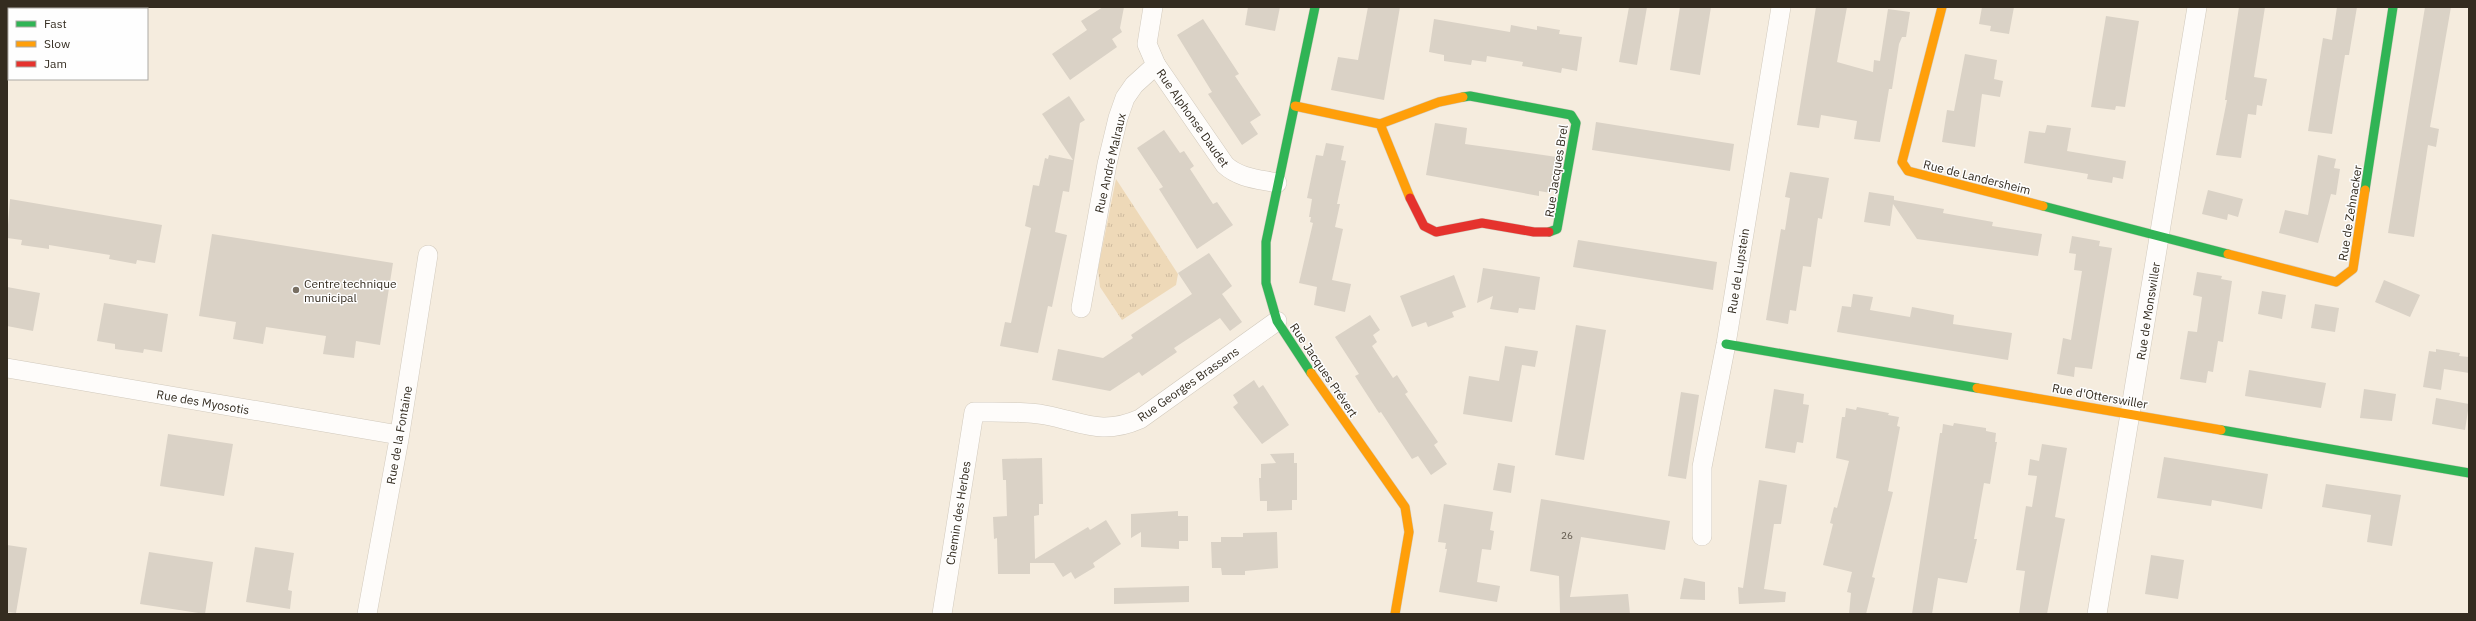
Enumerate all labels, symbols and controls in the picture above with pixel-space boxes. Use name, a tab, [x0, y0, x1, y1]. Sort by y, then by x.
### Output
legend	[8, 8, 148, 80]
text: Fast	[44, 16, 67, 31]
text: Slow	[44, 36, 70, 51]
text: Jam	[44, 56, 67, 71]
street label: Rue Alphonse Daudet	[1153, 66, 1233, 170]
street label: Rue André Malraux	[1091, 112, 1129, 214]
street label: Rue Jacques Brel	[1541, 124, 1571, 218]
street label: Rue de Landersheim	[1922, 156, 2032, 198]
street label: Rue de Zehnacker	[2335, 163, 2365, 262]
street label: Rue de Lupstein	[1724, 227, 1752, 315]
street label: Rue de Monswiller	[2133, 260, 2163, 361]
place label: Centre technique municipal	[304, 276, 397, 305]
marker: Centre technique municipal	[291, 285, 301, 295]
street label: Rue Jacques Prévert	[1287, 320, 1361, 420]
street label: Rue Georges Brassens	[1134, 343, 1242, 425]
street label: Rue d'Otterswiller	[2051, 380, 2150, 412]
street label: Rue de la Fontaine	[383, 384, 415, 485]
street label: Rue des Myosotis	[155, 386, 251, 418]
street label: Chemin des Herbes	[942, 460, 974, 566]
house number: 26	[1561, 529, 1573, 542]

